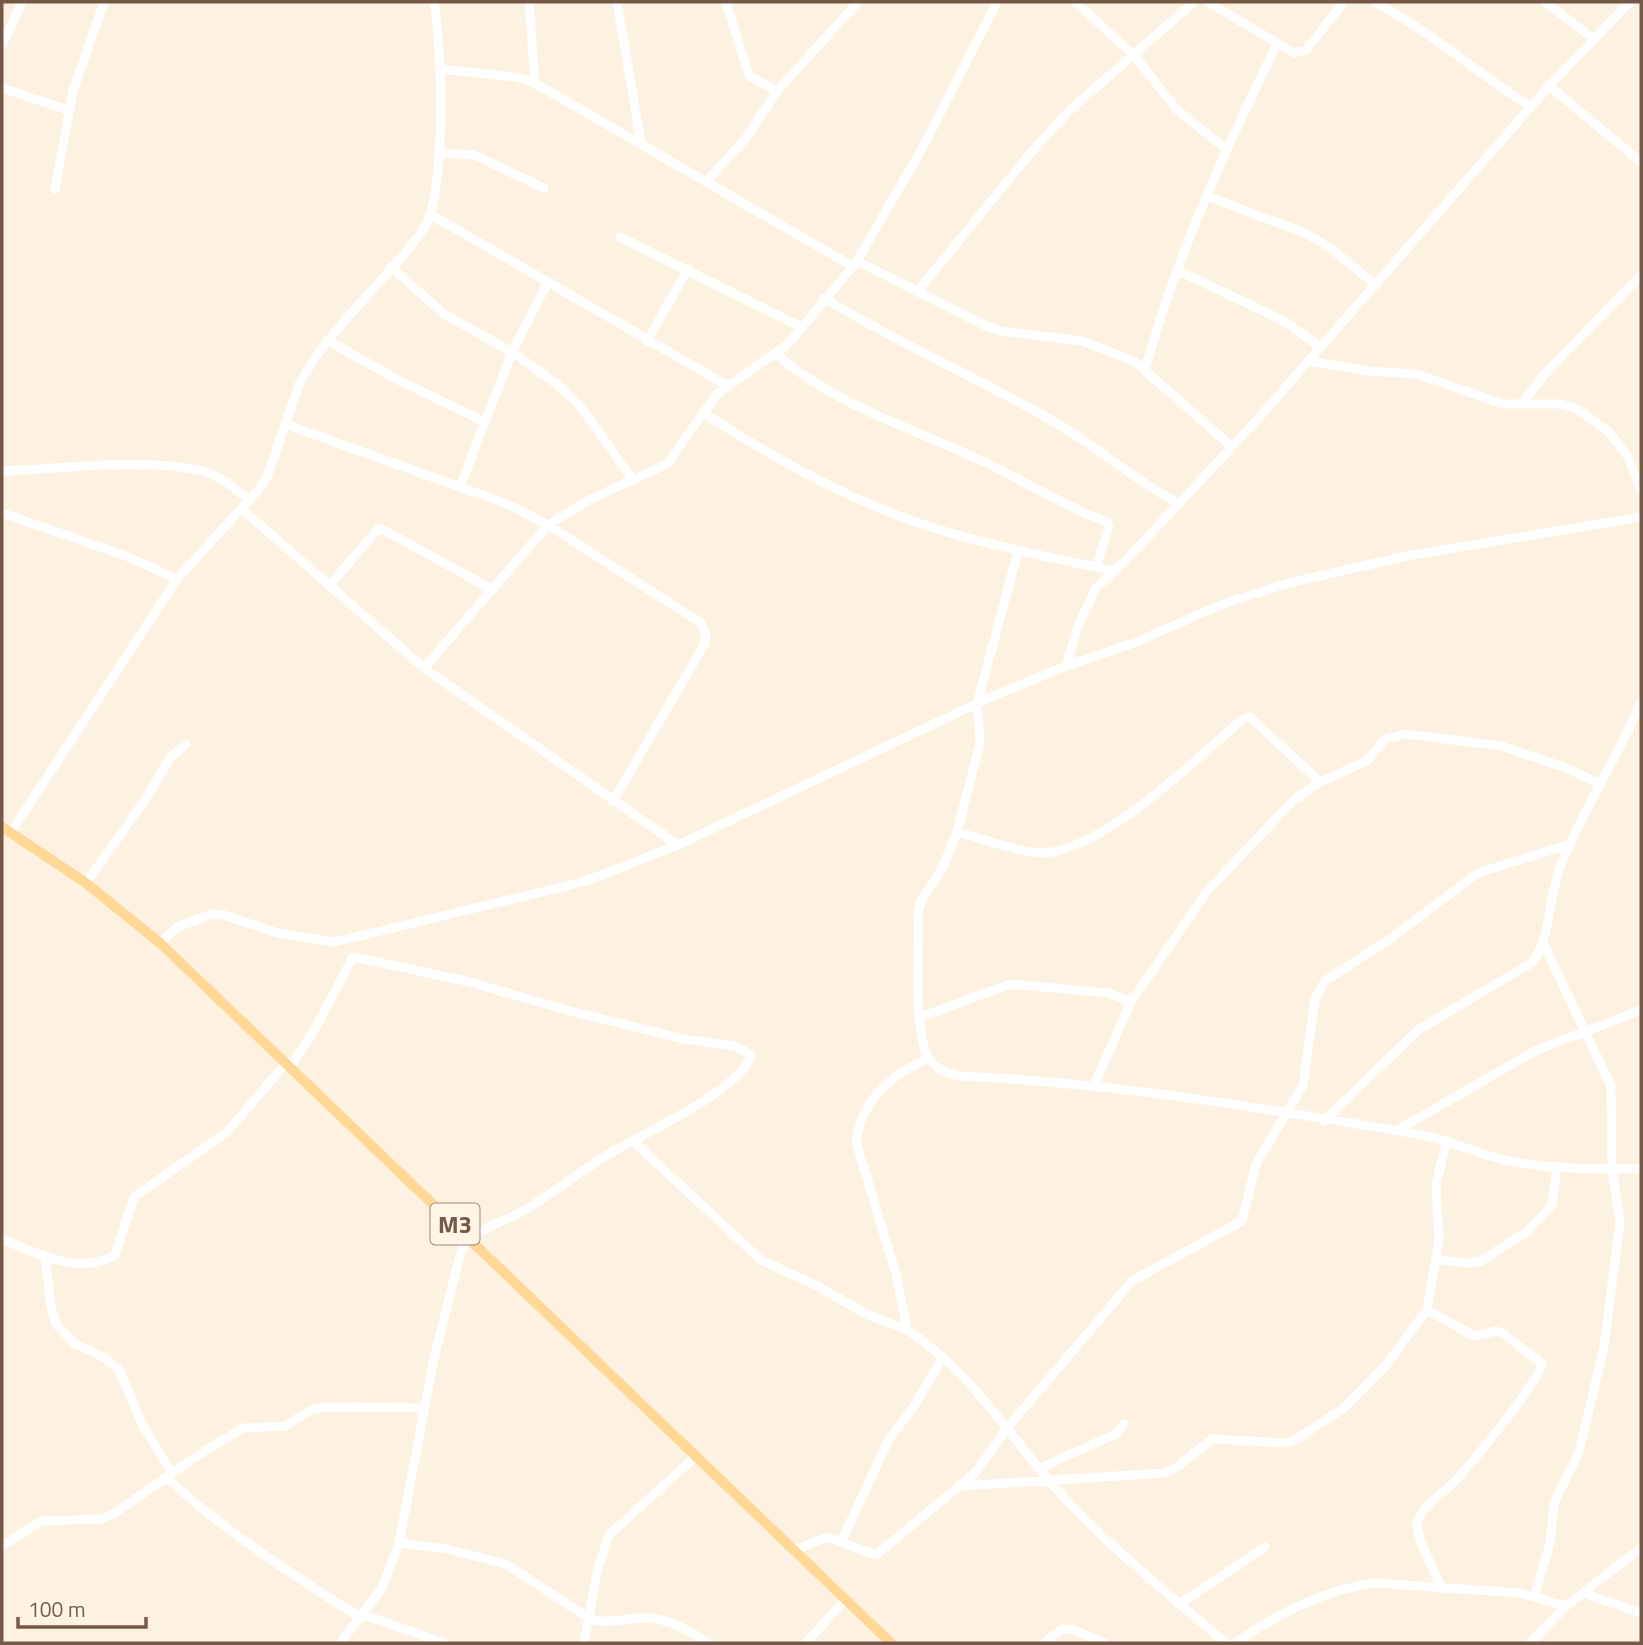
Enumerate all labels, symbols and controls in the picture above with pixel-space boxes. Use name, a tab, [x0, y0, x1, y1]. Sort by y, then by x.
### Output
road number: M3	[430, 1204, 480, 1244]
scale bar	[18, 1586, 145, 1630]
text: 100 m	[28, 1593, 85, 1625]

